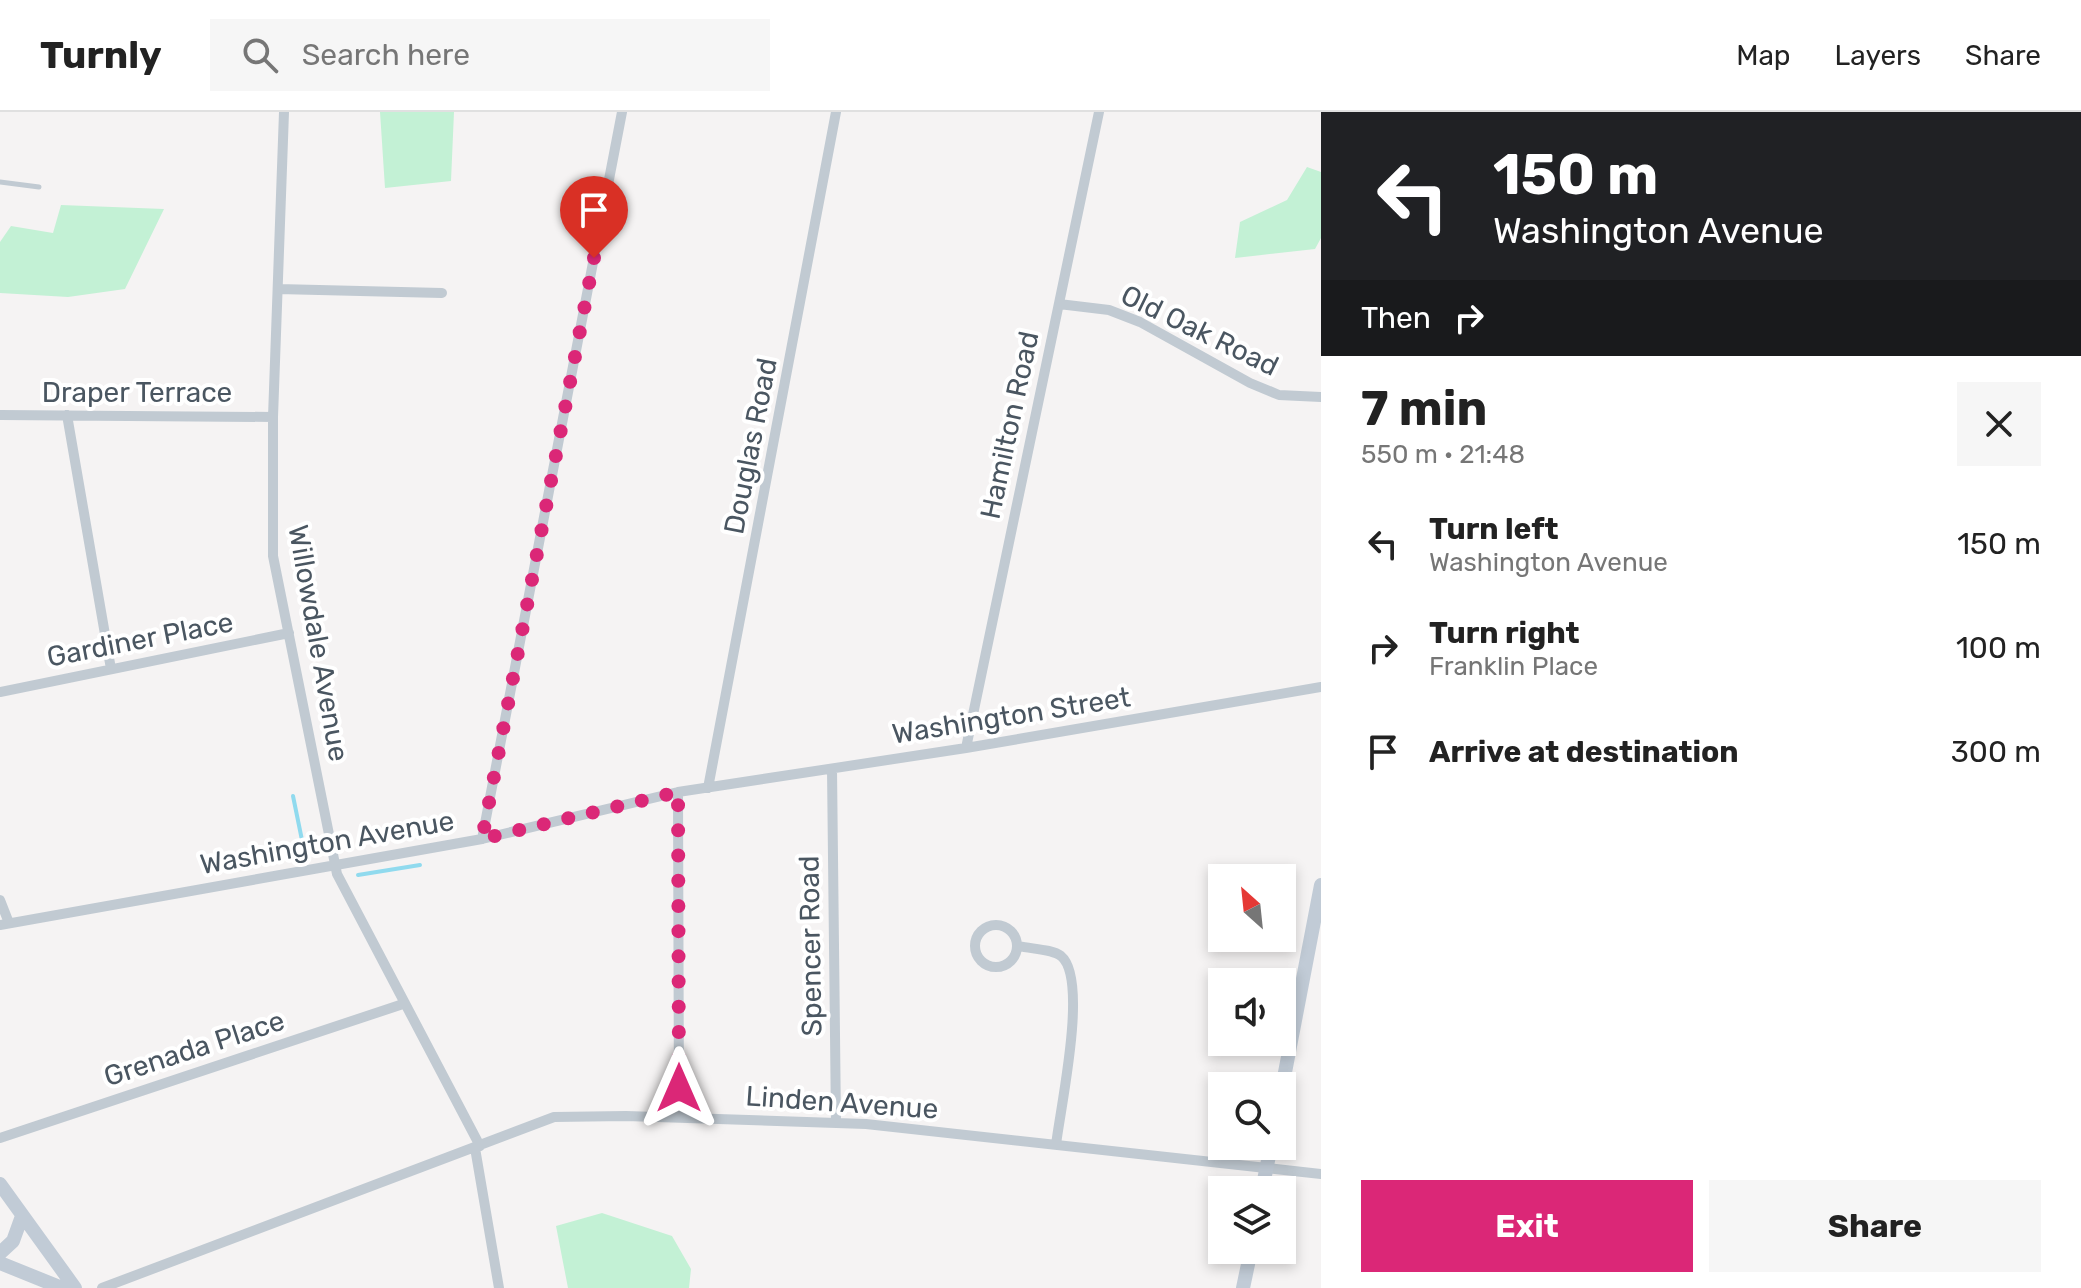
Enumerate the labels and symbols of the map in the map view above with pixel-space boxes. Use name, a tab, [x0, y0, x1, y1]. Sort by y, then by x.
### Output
pin	[560, 176, 628, 258]
street label: Old Oak Road	[1116, 278, 1284, 383]
street label: Hamilton Road	[973, 328, 1045, 522]
street label: Douglas Road	[717, 355, 784, 537]
street label: Draper Terrace	[42, 376, 232, 409]
street label: Willowdale Avenue	[281, 522, 356, 764]
street label: Gardiner Place	[44, 605, 236, 674]
street label: Washington Street	[890, 680, 1133, 751]
street label: Washington Avenue	[198, 804, 457, 881]
street label: Spencer Road	[792, 855, 829, 1037]
north arrow	[1208, 864, 1296, 952]
street label: Grenada Place	[100, 1004, 289, 1093]
position arrow	[637, 1046, 721, 1130]
street label: Linden Avenue	[745, 1079, 939, 1126]

